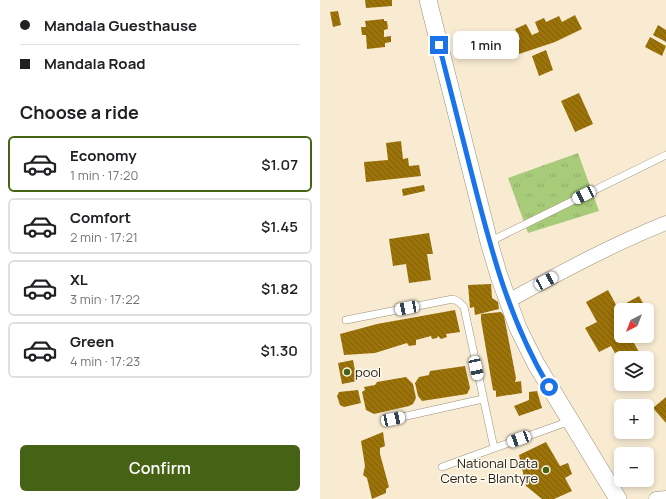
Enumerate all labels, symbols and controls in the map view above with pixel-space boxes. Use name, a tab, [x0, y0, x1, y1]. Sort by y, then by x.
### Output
text: Mandala Guesthause	[44, 15, 197, 36]
callout: 1 min	[453, 31, 519, 59]
route end	[430, 36, 448, 54]
text: 1 min	[471, 36, 502, 54]
text: Mandala Road	[44, 53, 146, 74]
text: Choose a ride	[20, 100, 139, 124]
text: Economy	[70, 145, 137, 166]
icon: car	[22, 146, 58, 182]
text: $1.07	[261, 154, 298, 175]
text: 1 min · 17:20	[70, 166, 138, 184]
car	[571, 184, 597, 206]
text: Comfort	[70, 207, 131, 228]
icon: car	[22, 208, 58, 244]
text: $1.45	[261, 216, 298, 237]
text: 2 min · 17:21	[70, 228, 138, 246]
text: XL	[70, 269, 88, 290]
icon: car	[22, 270, 58, 306]
car	[533, 270, 559, 292]
text: $1.82	[261, 278, 298, 299]
text: 3 min · 17:22	[70, 290, 140, 308]
car	[394, 300, 420, 316]
north arrow	[614, 303, 654, 343]
map controls	[614, 303, 654, 487]
text: Green	[70, 331, 114, 352]
icon: car	[22, 332, 58, 368]
text: $1.30	[261, 340, 298, 361]
button: layers	[614, 351, 654, 391]
text: 4 min · 17:23	[70, 352, 140, 370]
car	[468, 355, 484, 381]
place label: pool	[355, 363, 381, 381]
marker: pool	[342, 367, 352, 377]
route start	[540, 378, 558, 396]
button: +	[614, 399, 654, 439]
car	[380, 411, 406, 427]
car	[506, 429, 532, 449]
button: Confirm	[20, 445, 300, 491]
button: −	[614, 447, 654, 487]
place label: National Data Cente - Blantyre	[440, 454, 538, 487]
marker: National Data Cente - Blantyre	[541, 465, 551, 475]

